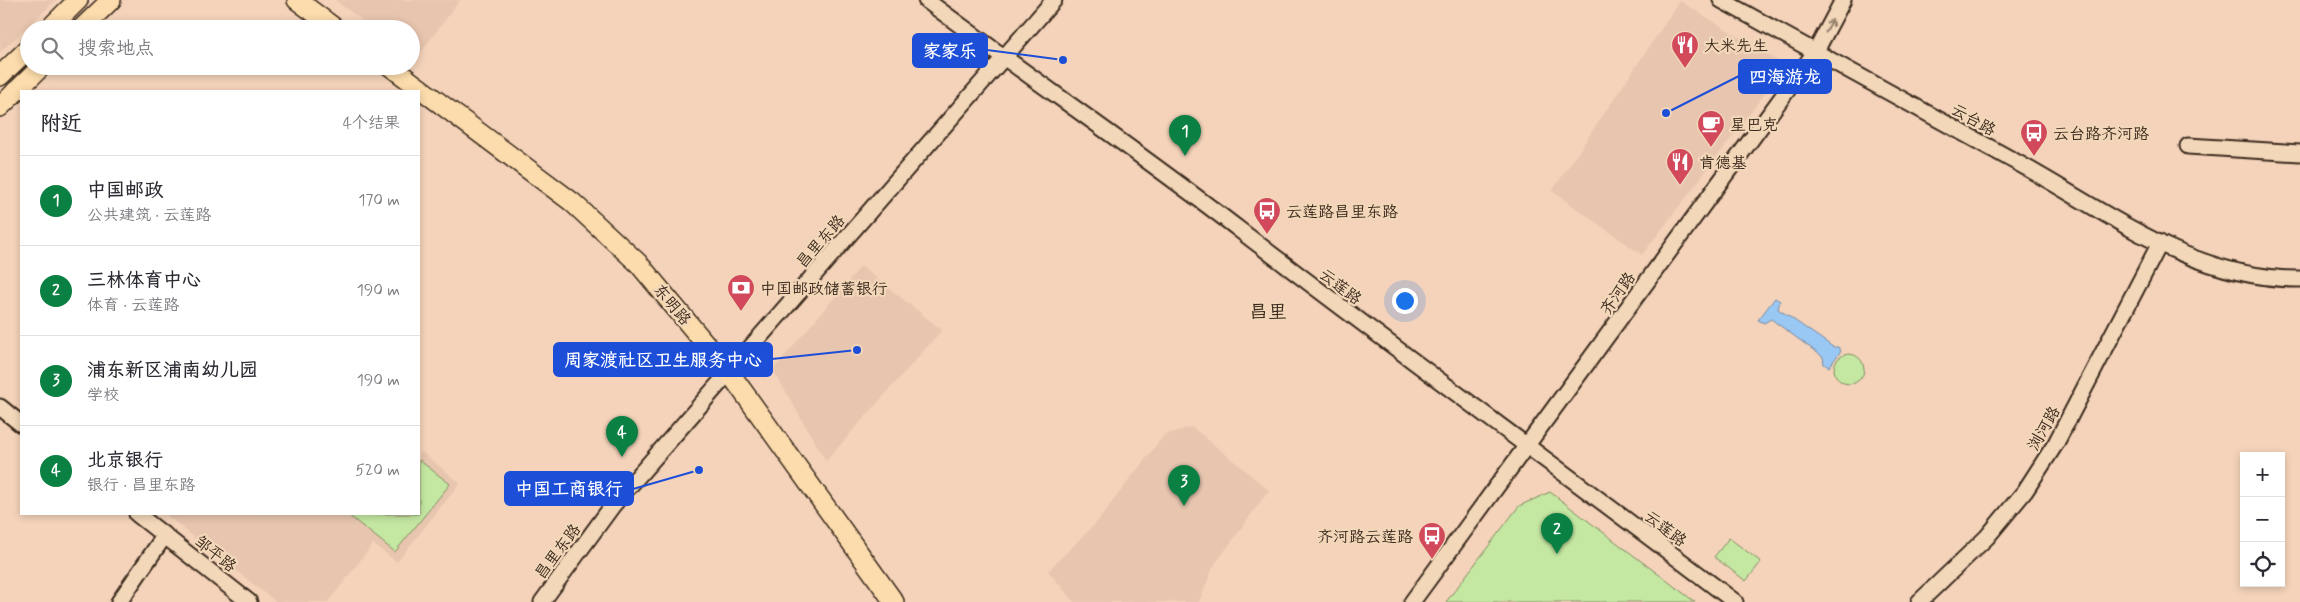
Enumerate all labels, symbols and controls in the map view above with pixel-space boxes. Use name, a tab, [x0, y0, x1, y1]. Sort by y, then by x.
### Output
one-way arrow	[1824, 18, 1834, 33]
search box	[20, 20, 420, 75]
restaurant icon: 大米先生	[1670, 30, 1700, 69]
icon: search	[38, 34, 66, 62]
callout: 家家乐	[913, 34, 987, 67]
text: 搜索地点	[78, 36, 154, 61]
place label: 大米先生	[1704, 36, 1768, 57]
text: 家家乐	[923, 40, 977, 64]
callout: 四海游龙	[1739, 60, 1831, 93]
text: 四海游龙	[1749, 66, 1821, 90]
street label: 云台路	[1947, 99, 1999, 141]
cafe icon: 星巴克	[1696, 109, 1726, 148]
text: 附近	[40, 110, 82, 138]
text: 4个结果	[343, 113, 400, 134]
pin: 1	[1169, 115, 1201, 156]
place label: 星巴克	[1730, 115, 1778, 136]
bus stop icon: 云台路齐河路	[2019, 118, 2049, 157]
place label: 云台路齐河路	[2053, 124, 2149, 145]
restaurant icon: 肯德基	[1665, 147, 1695, 186]
place label: 肯德基	[1699, 153, 1747, 174]
text: 中国邮政	[87, 178, 163, 203]
text: 1	[52, 190, 60, 211]
text: 170 m	[358, 190, 400, 211]
bus stop icon: 云莲路昌里东路	[1252, 196, 1282, 235]
place label: 云莲路昌里东路	[1286, 202, 1398, 223]
text: 公共建筑 · 云莲路	[87, 205, 211, 226]
street label: 昌里东路	[792, 211, 850, 273]
street label: 云莲路	[1315, 264, 1366, 310]
text: 三林体育中心	[87, 268, 201, 293]
street label: 齐河路	[1596, 268, 1641, 320]
bank icon: 中国邮政储蓄银行	[726, 273, 756, 312]
place label: 中国邮政储蓄银行	[760, 279, 888, 300]
text: 2	[52, 280, 60, 301]
text: 190 m	[357, 280, 400, 301]
street label: 东明路	[648, 280, 695, 330]
your location	[1392, 288, 1418, 314]
text: 体育 · 云莲路	[87, 295, 179, 316]
district label: 昌里	[1249, 300, 1287, 325]
callout: 周家渡社区卫生服务中心	[554, 343, 772, 376]
text: 周家渡社区卫生服务中心	[564, 349, 762, 373]
text: 浦东新区浦南幼儿园	[87, 358, 258, 383]
text: 3	[52, 370, 60, 391]
text: 190 m	[357, 370, 400, 391]
text: 学校	[87, 385, 119, 406]
street label: 浏河路	[2023, 403, 2065, 455]
pin: 4	[606, 416, 638, 457]
text: 北京银行	[87, 448, 163, 473]
map controls	[2240, 452, 2285, 587]
button: +	[2240, 452, 2285, 497]
text: 4	[51, 460, 61, 481]
text: 520 m	[355, 460, 400, 481]
pin: 3	[1168, 465, 1200, 506]
callout: 中国工商银行	[505, 472, 633, 505]
text: 银行 · 昌里东路	[87, 475, 195, 496]
text: 中国工商银行	[515, 478, 623, 502]
button: −	[2240, 497, 2285, 542]
street label: 云莲路	[1640, 506, 1691, 552]
pin: 2	[1541, 513, 1573, 554]
street label: 昌里东路	[531, 520, 586, 584]
bus stop icon: 齐河路云莲路	[1417, 521, 1447, 560]
place label: 齐河路云莲路	[1317, 527, 1413, 548]
street label: 邹平路	[190, 531, 240, 577]
button: locate	[2240, 542, 2285, 587]

